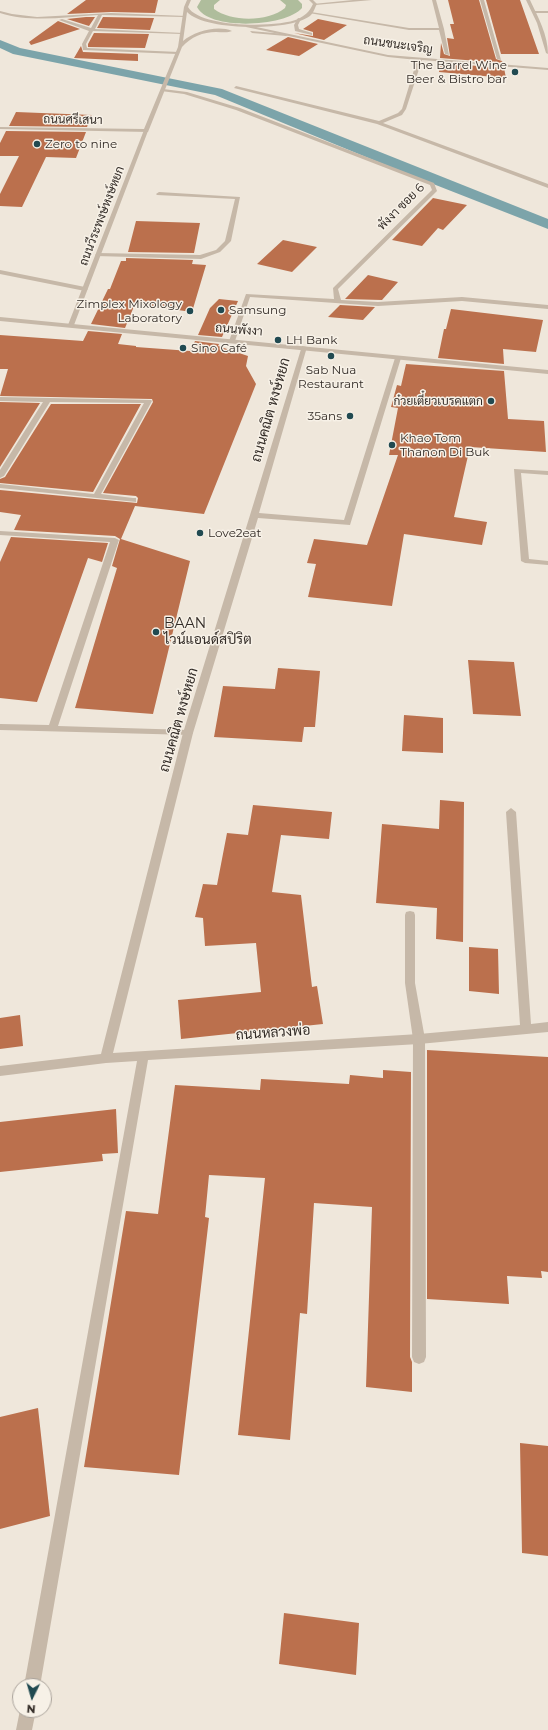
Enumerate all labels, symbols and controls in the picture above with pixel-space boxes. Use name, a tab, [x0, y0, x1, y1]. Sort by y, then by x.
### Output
street label: ถนนชนะเจริญ	[362, 33, 434, 57]
place label: The Barrel Wine Beer & Bistro bar	[406, 58, 507, 86]
marker: The Barrel Wine Beer & Bistro bar	[510, 67, 520, 77]
street label: ถนนศรีเสนา	[43, 112, 103, 128]
place label: Zero to nine	[45, 137, 117, 151]
marker: Zero to nine	[32, 139, 42, 149]
street label: ถนนวีระพงษ์หงษ์หยก	[76, 164, 128, 268]
street label: พังงา ซอย 6	[375, 181, 427, 233]
place label: Zimplex Mixology Laboratory	[76, 297, 182, 325]
place label: Samsung	[229, 303, 286, 317]
marker: Samsung	[216, 305, 226, 315]
marker: Zimplex Mixology Laboratory	[185, 306, 195, 316]
street label: ถนนพังงา	[215, 321, 263, 339]
place label: LH Bank	[286, 333, 337, 347]
marker: LH Bank	[273, 335, 283, 345]
place label: Sino Café	[191, 341, 247, 355]
marker: Sino Café	[178, 343, 188, 353]
marker: Sab Nua Restaurant	[326, 351, 336, 361]
street label: ถนนคณิต หงษ์หยก	[248, 356, 294, 464]
place label: Sab Nua Restaurant	[298, 363, 364, 391]
place label: ก๋วยเตี๋ยวเบรคแตก	[393, 394, 483, 408]
marker: ก๋วยเตี๋ยวเบรคแตก	[486, 396, 496, 406]
place label: 35ans	[308, 409, 342, 423]
marker: 35ans	[345, 411, 355, 421]
place label: Khao Tom Thanon Di Buk	[400, 431, 490, 459]
marker: Khao Tom Thanon Di Buk	[387, 440, 397, 450]
place label: Love2eat	[208, 526, 261, 540]
marker: Love2eat	[195, 528, 205, 538]
place label: BAAN ไวน์แอนด์สปิริต	[164, 616, 252, 648]
marker: BAAN ไวน์แอนด์สปิริต	[151, 627, 161, 637]
street label: ถนนคณิต หงษ์หยก	[156, 666, 202, 774]
street label: ถนนหลวงพ่อ	[235, 1022, 311, 1044]
north arrow	[12, 1678, 52, 1718]
text: N	[26, 1702, 36, 1716]

